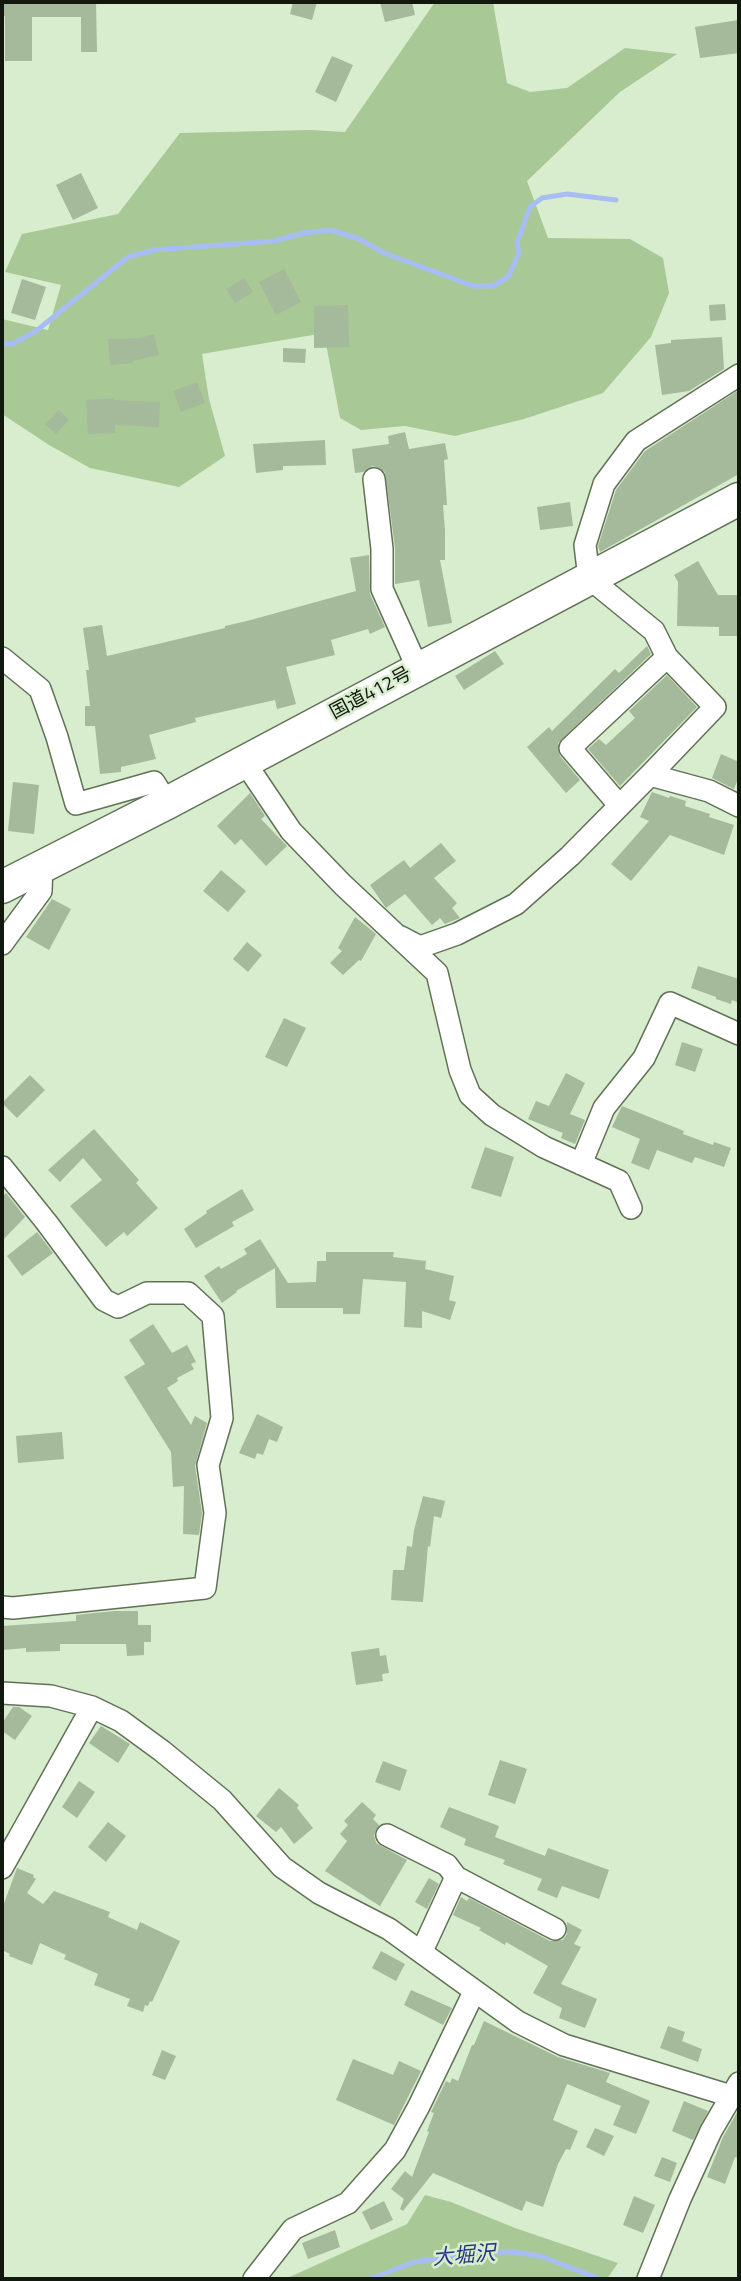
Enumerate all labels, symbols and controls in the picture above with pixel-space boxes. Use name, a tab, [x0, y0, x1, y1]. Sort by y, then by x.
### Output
street label: 国道412号	[326, 663, 416, 725]
water label: 大堀沢	[432, 2242, 496, 2272]

